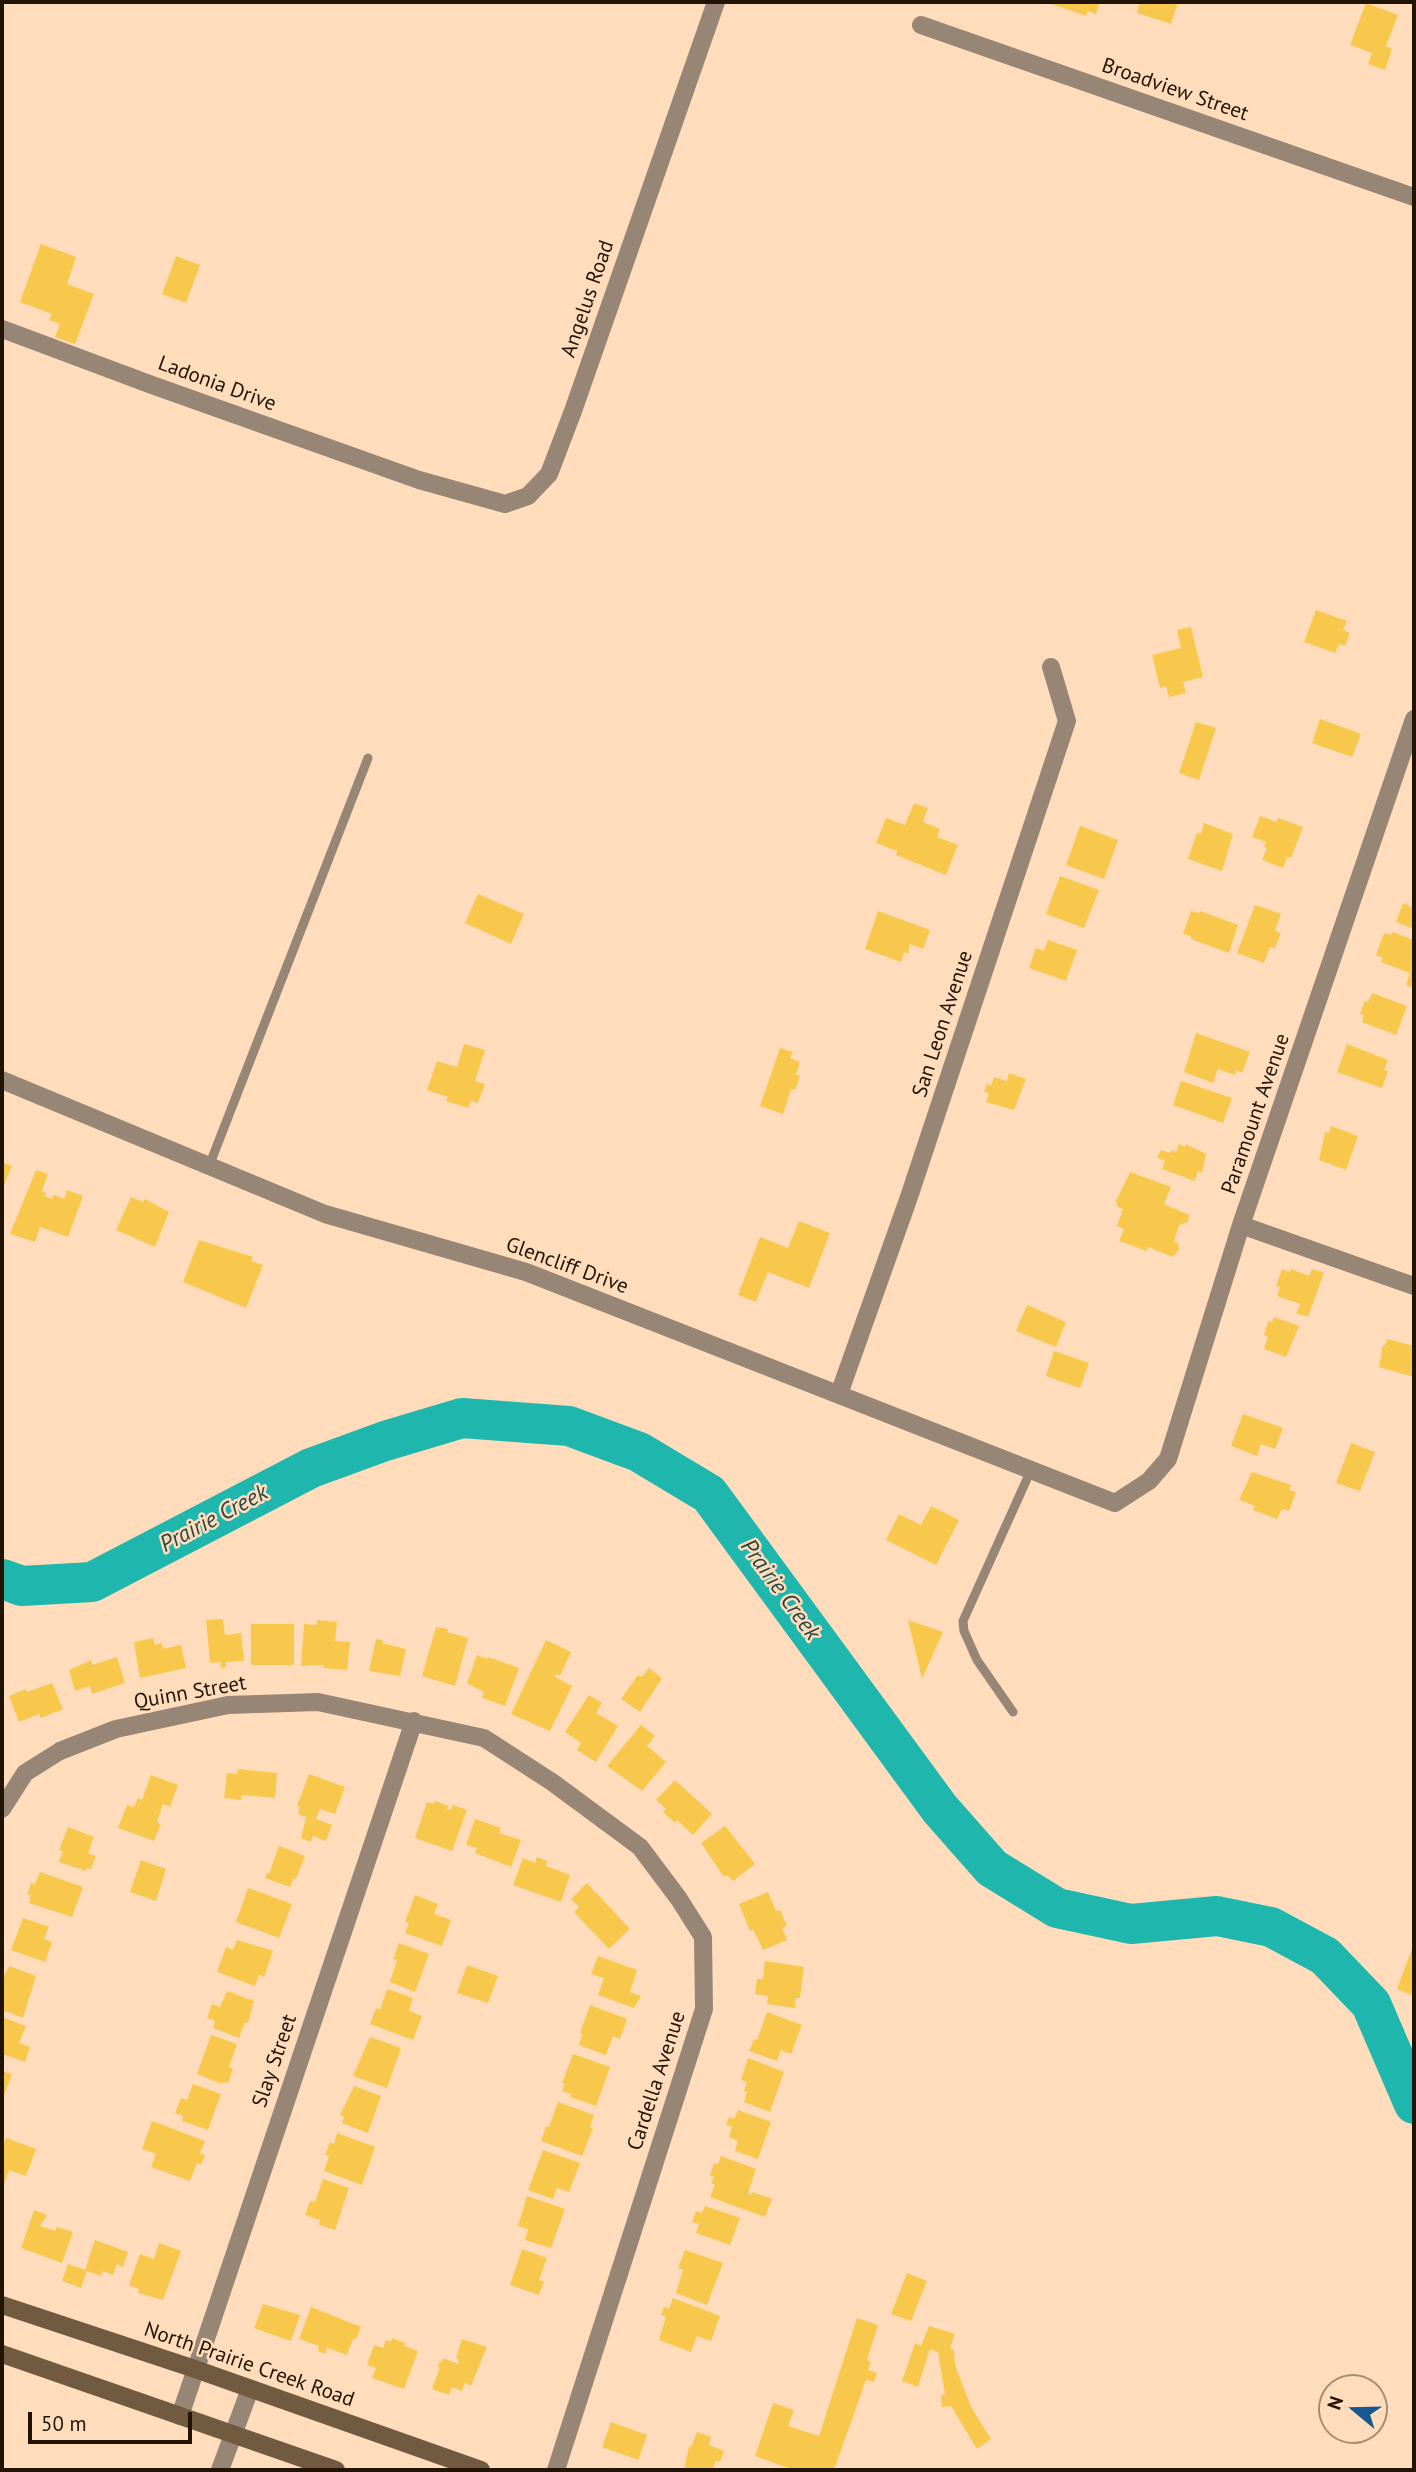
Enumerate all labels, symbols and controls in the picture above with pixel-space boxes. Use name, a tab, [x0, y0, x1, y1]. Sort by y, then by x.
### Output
street label: Broadview Street	[1098, 53, 1252, 127]
street label: Angelus Road	[556, 237, 620, 361]
street label: Ladonia Drive	[155, 351, 279, 417]
street label: San Leon Avenue	[907, 948, 979, 1100]
street label: Paramount Avenue	[1217, 1030, 1295, 1198]
street label: Glencliff Drive	[502, 1232, 632, 1300]
water label: Prairie Creek	[155, 1479, 273, 1559]
water label: Prairie Creek	[734, 1534, 826, 1646]
street label: Quinn Street	[132, 1671, 248, 1715]
street label: Cardella Avenue	[623, 2008, 691, 2154]
street label: Slay Street	[247, 2011, 303, 2111]
street label: North Prairie Creek Road	[141, 2317, 357, 2413]
north arrow	[1318, 2374, 1388, 2444]
text: N	[1322, 2393, 1348, 2413]
scale bar	[32, 2398, 196, 2442]
text: 50 m	[41, 2410, 87, 2437]

